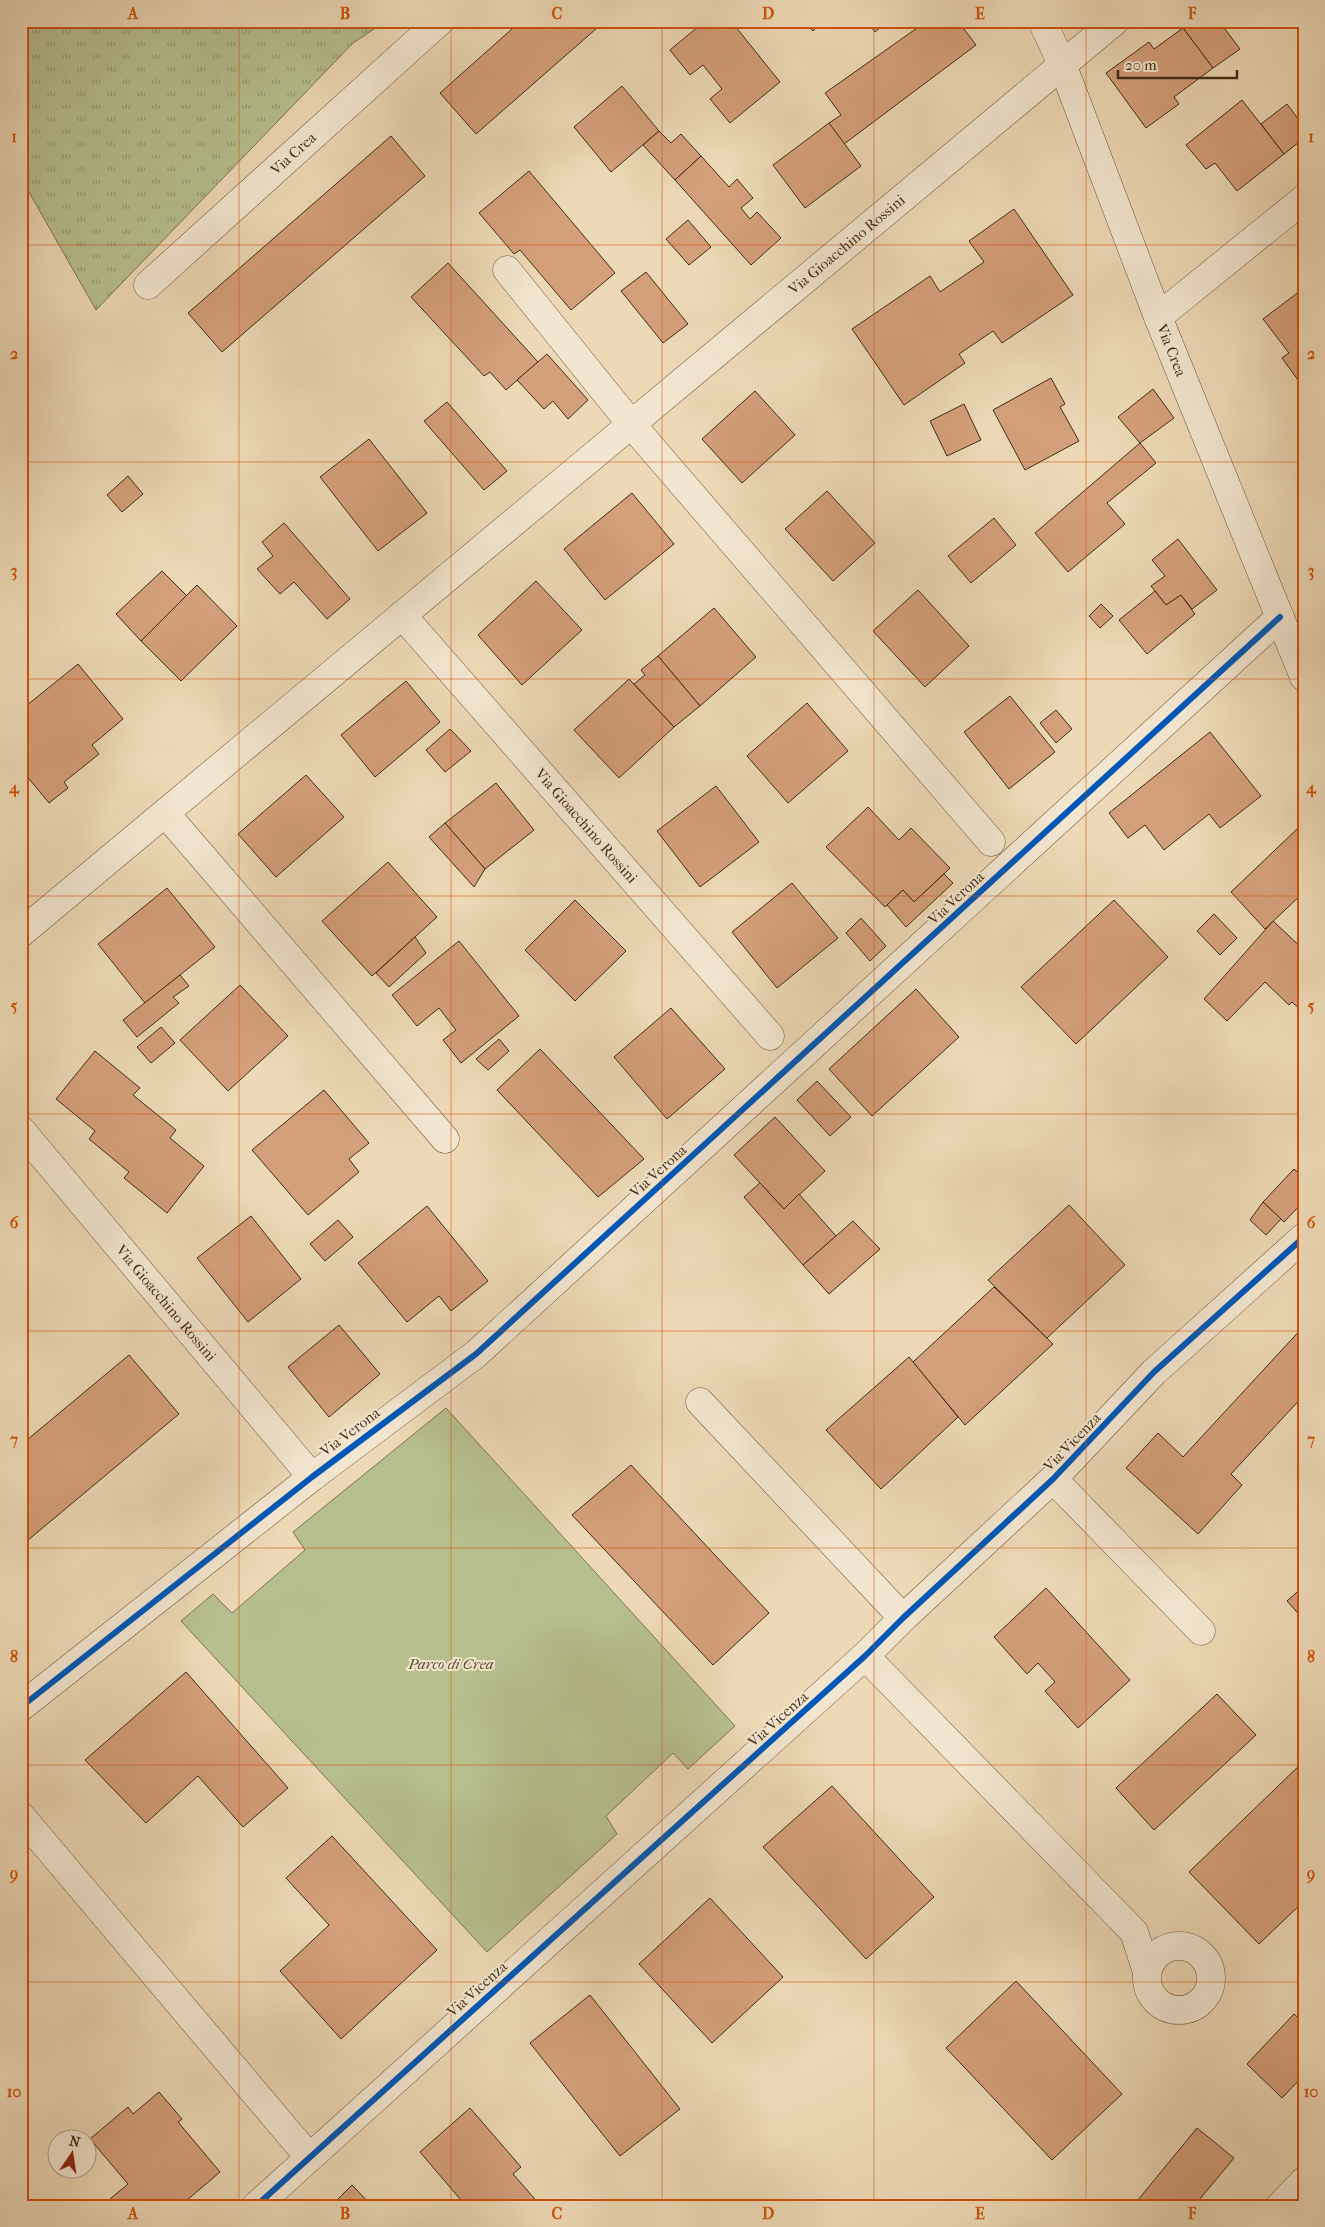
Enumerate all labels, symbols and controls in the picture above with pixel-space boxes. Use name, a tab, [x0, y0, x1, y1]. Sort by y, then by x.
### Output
text: A	[127, 4, 139, 23]
text: B	[340, 4, 350, 23]
text: C	[552, 4, 563, 23]
text: D	[762, 4, 774, 23]
text: E	[975, 4, 985, 23]
text: F	[1187, 4, 1197, 23]
scale bar	[1118, 48, 1236, 80]
text: 20 m	[1125, 56, 1157, 74]
text: 1	[11, 127, 17, 146]
text: 1	[1308, 127, 1314, 146]
street label: Via Crea	[266, 128, 321, 179]
street label: Via Gioacchino Rossini	[784, 191, 909, 299]
street label: Via Crea	[1152, 321, 1191, 380]
text: 2	[10, 344, 18, 363]
text: 2	[1307, 344, 1315, 363]
text: 3	[11, 561, 17, 581]
text: 3	[1308, 561, 1314, 581]
street label: Via Gioacchino Rossini	[531, 764, 642, 887]
text: 4	[8, 778, 20, 798]
text: 4	[1305, 778, 1317, 798]
street label: Via Verona	[924, 867, 989, 929]
text: 5	[11, 996, 18, 1015]
text: 5	[1308, 996, 1315, 1015]
street label: Via Verona	[625, 1140, 691, 1202]
text: 6	[10, 1213, 19, 1232]
text: 6	[1307, 1213, 1316, 1232]
street label: Via Gioacchino Rossini	[112, 1241, 220, 1365]
street label: Via Verona	[316, 1403, 384, 1461]
street label: Via Vicenza	[1039, 1408, 1105, 1476]
text: 7	[9, 1430, 18, 1449]
text: 7	[1306, 1430, 1315, 1449]
text: 8	[10, 1647, 18, 1666]
text: 8	[1307, 1647, 1315, 1666]
park label: Parco di Crea	[407, 1655, 494, 1673]
street label: Via Vicenza	[743, 1687, 813, 1751]
text: 9	[9, 1864, 18, 1884]
text: 9	[1306, 1864, 1315, 1884]
street label: Via Vicenza	[442, 1957, 512, 2021]
text: 10	[7, 2082, 21, 2101]
text: 10	[1304, 2082, 1318, 2101]
north arrow	[48, 2130, 98, 2180]
text: N	[68, 2132, 82, 2151]
text: A	[127, 2204, 139, 2223]
text: B	[340, 2204, 350, 2223]
text: C	[552, 2204, 563, 2223]
text: D	[762, 2204, 774, 2223]
text: E	[975, 2204, 985, 2223]
text: F	[1187, 2204, 1197, 2223]

